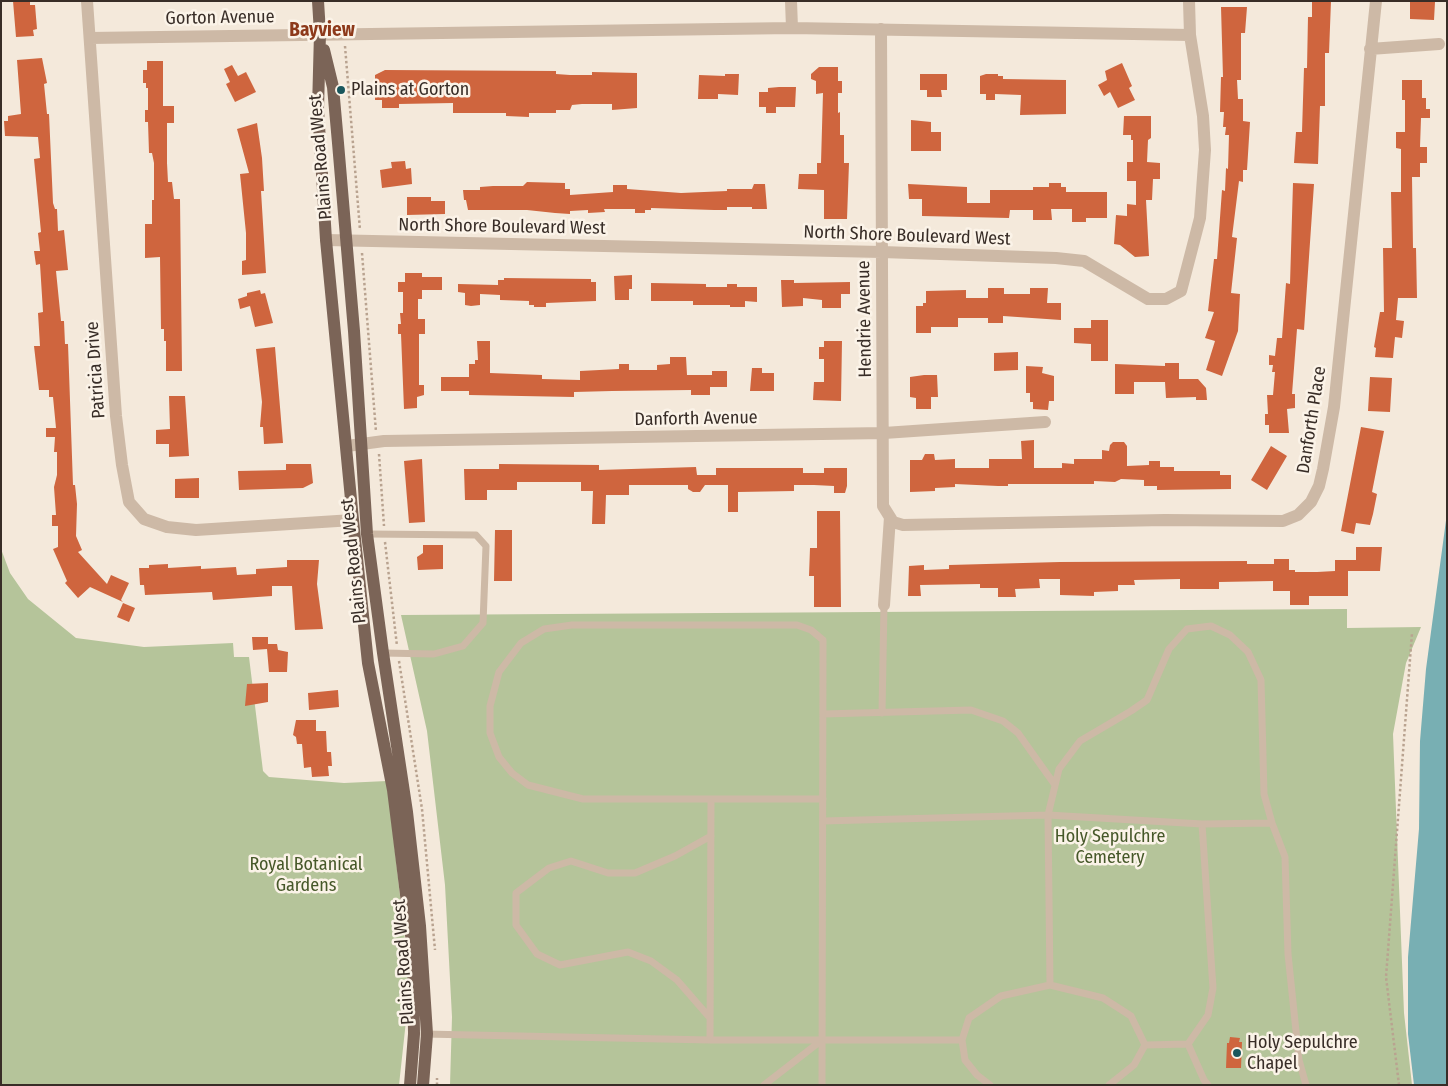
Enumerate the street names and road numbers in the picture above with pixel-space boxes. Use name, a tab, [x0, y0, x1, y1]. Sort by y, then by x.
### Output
street label: Gorton Avenue	[165, 6, 275, 30]
street label: Plains Road West	[305, 93, 337, 221]
street label: North Shore Boulevard West	[398, 214, 606, 240]
street label: North Shore Boulevard West	[803, 222, 1011, 250]
street label: Hendrie Avenue	[853, 260, 877, 378]
street label: Patricia Drive	[82, 321, 110, 419]
street label: Danforth Place	[1293, 365, 1331, 475]
street label: Danforth Avenue	[634, 407, 758, 431]
street label: Plains Road West	[337, 497, 371, 625]
street label: Plains Road West	[389, 898, 419, 1026]

